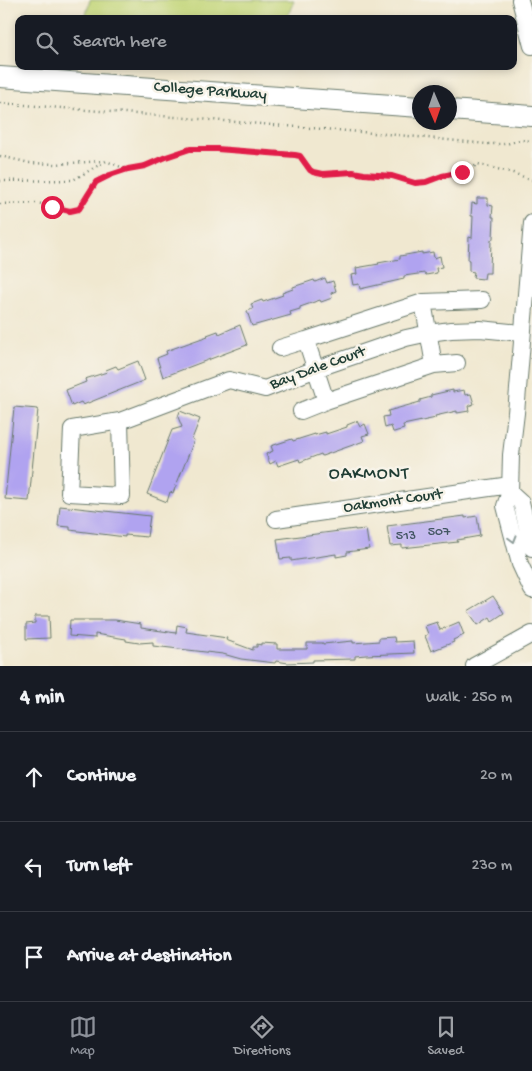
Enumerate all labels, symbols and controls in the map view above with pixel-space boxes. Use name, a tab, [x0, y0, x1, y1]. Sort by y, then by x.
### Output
search box	[15, 15, 517, 70]
icon: search	[33, 29, 61, 57]
text: Search here	[73, 31, 167, 54]
street label: College Parkway	[153, 79, 267, 105]
north arrow	[412, 85, 457, 130]
route end	[451, 161, 474, 184]
route start	[41, 196, 64, 219]
street label: Bay Dale Court	[267, 342, 370, 395]
district label: OAKMONT	[329, 464, 409, 485]
street label: Oakmont Court	[342, 485, 445, 518]
house number: 507	[428, 524, 451, 541]
house number: 513	[396, 528, 416, 545]
one-way arrow	[507, 534, 517, 542]
text: 4 min	[20, 686, 64, 711]
text: Walk · 250 m	[426, 689, 512, 708]
icon: ahead	[20, 763, 48, 791]
text: Continue	[67, 765, 136, 788]
text: 20 m	[480, 767, 512, 786]
icon: left	[20, 853, 48, 881]
text: Turn left	[67, 855, 131, 878]
text: 230 m	[472, 857, 512, 876]
icon: arrive	[20, 943, 48, 971]
text: Arrive at destination	[67, 945, 231, 968]
tab: Map	[69, 1013, 97, 1060]
tab: Directions	[234, 1013, 291, 1060]
tab: Saved	[428, 1013, 463, 1060]

